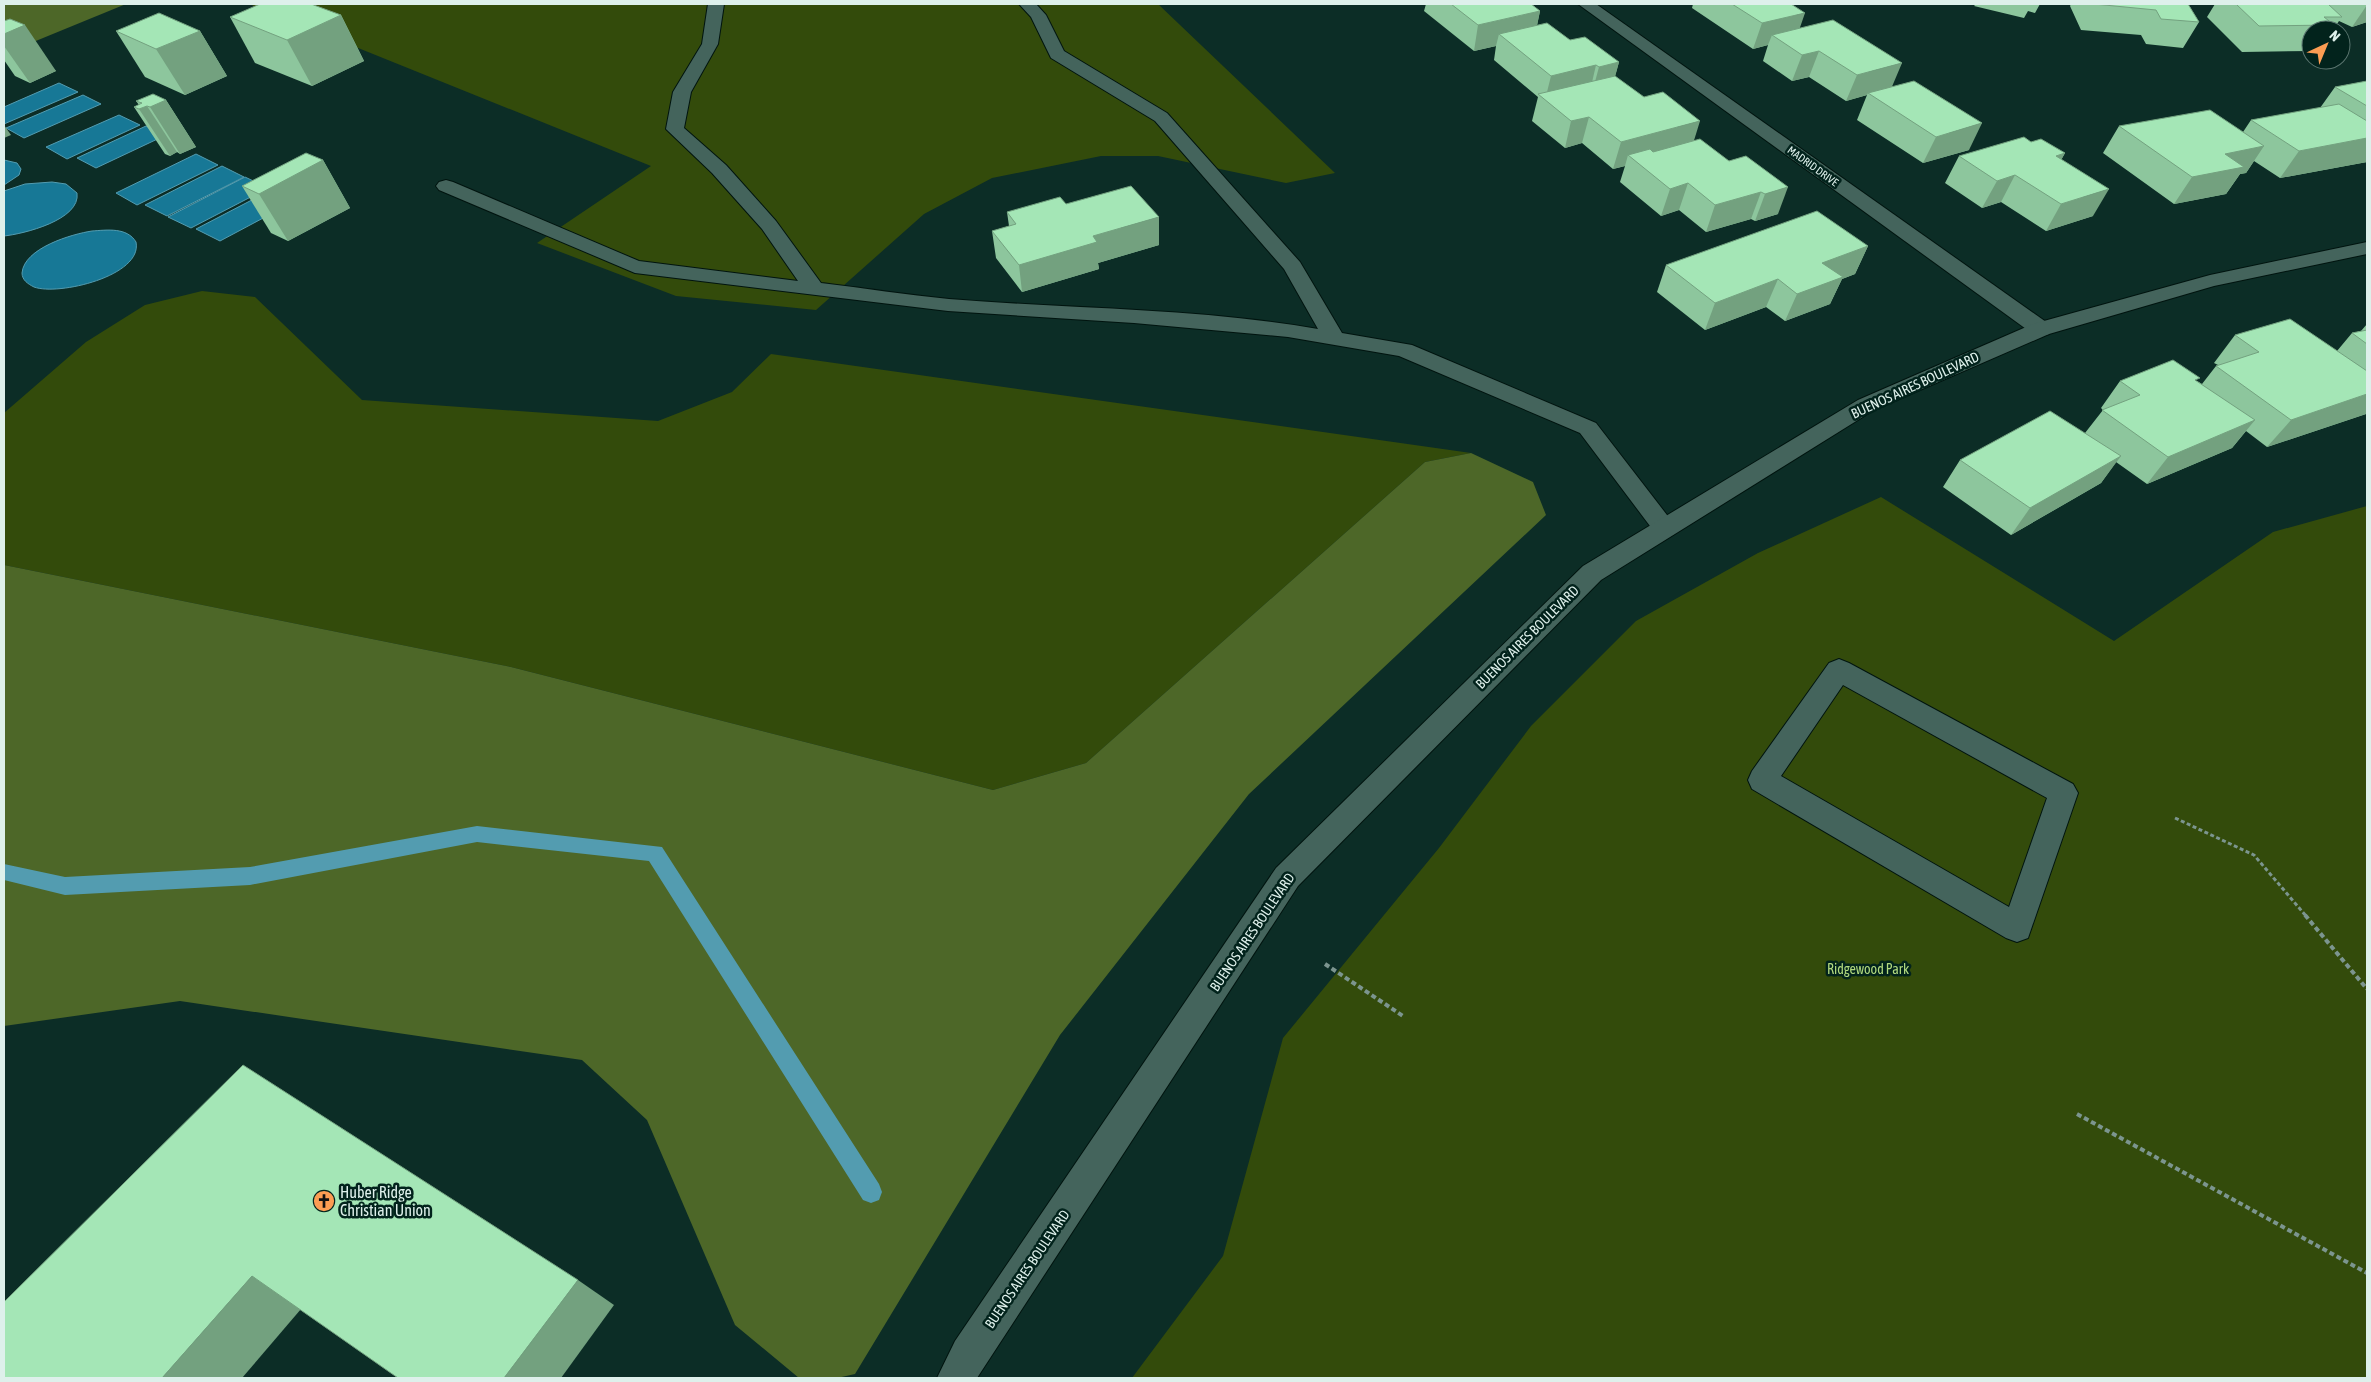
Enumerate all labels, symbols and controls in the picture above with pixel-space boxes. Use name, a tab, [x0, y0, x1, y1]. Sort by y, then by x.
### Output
north arrow	[2301, 20, 2351, 70]
text: N	[2327, 27, 2344, 44]
street label: MADRID DRIVE	[1785, 144, 1841, 189]
street label: BUENOS AIRES BOULEVARD	[1849, 348, 1982, 422]
street label: BUENOS AIRES BOULEVARD	[1472, 582, 1582, 692]
street label: BUENOS AIRES BOULEVARD	[1206, 870, 1298, 994]
park label: Ridgewood Park	[1827, 961, 1909, 977]
place label: Huber Ridge Christian Union	[340, 1183, 431, 1219]
church icon: Huber Ridge Christian Union	[312, 1189, 336, 1213]
street label: BUENOS AIRES BOULEVARD	[981, 1207, 1073, 1331]

